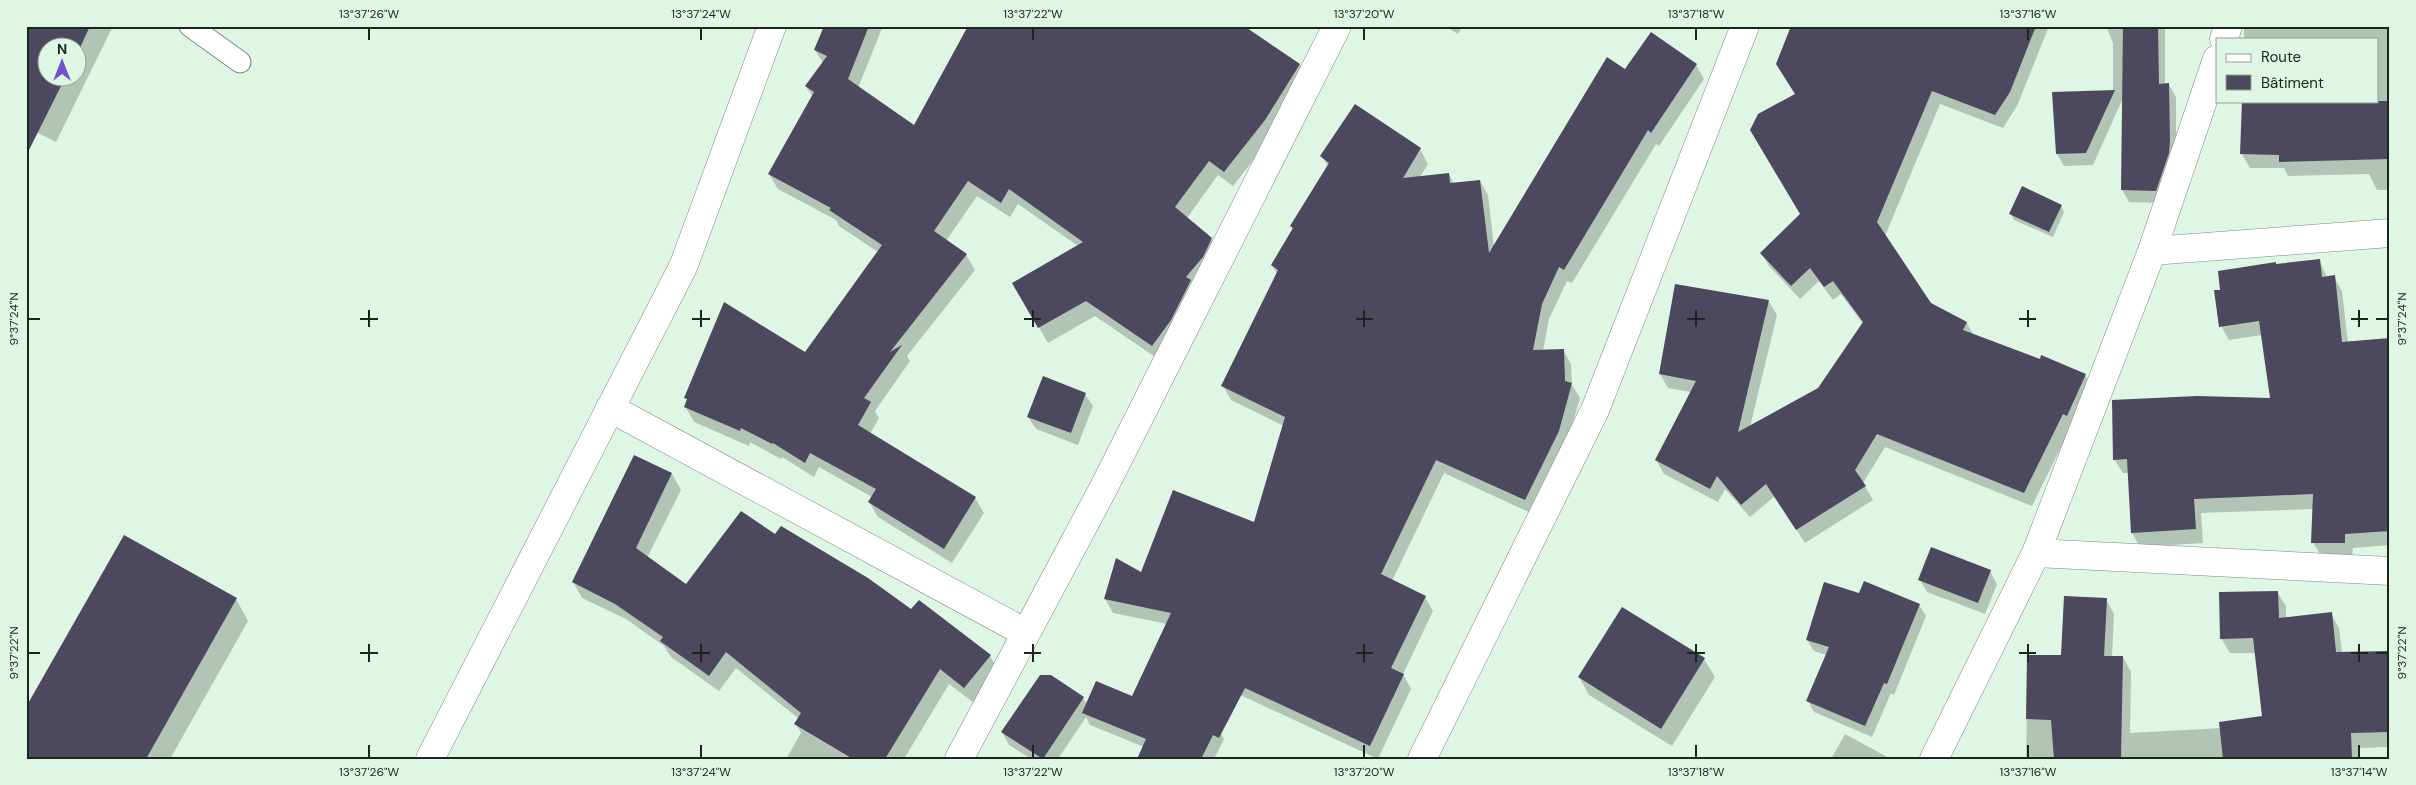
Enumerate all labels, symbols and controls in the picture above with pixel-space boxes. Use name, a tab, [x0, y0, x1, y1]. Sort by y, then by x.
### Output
text: 13°37'26"W	[339, 6, 399, 22]
text: 13°37'24"W	[671, 6, 731, 22]
text: 13°37'22"W	[1003, 6, 1063, 22]
text: 13°37'20"W	[1334, 6, 1395, 22]
text: 13°37'18"W	[1668, 6, 1725, 22]
text: 13°37'16"W	[2000, 6, 2057, 22]
north arrow	[38, 38, 88, 88]
legend	[2216, 38, 2378, 102]
text: N	[57, 40, 67, 58]
text: Route	[2261, 47, 2301, 67]
text: Bâtiment	[2261, 73, 2324, 93]
text: 9°37'24"N	[6, 293, 22, 346]
text: 9°37'24"N	[2394, 293, 2410, 346]
text: 9°37'22"N	[6, 627, 22, 679]
text: 9°37'22"N	[2394, 627, 2410, 679]
text: 13°37'26"W	[339, 764, 399, 780]
text: 13°37'24"W	[671, 764, 731, 780]
text: 13°37'22"W	[1003, 764, 1063, 780]
text: 13°37'20"W	[1334, 764, 1395, 780]
text: 13°37'18"W	[1668, 764, 1725, 780]
text: 13°37'16"W	[2000, 764, 2057, 780]
text: 13°37'14"W	[2331, 764, 2388, 780]

